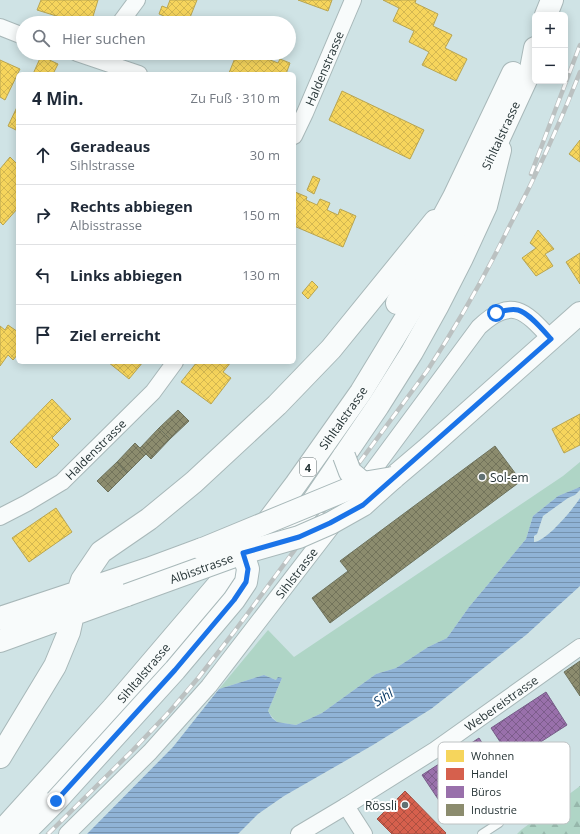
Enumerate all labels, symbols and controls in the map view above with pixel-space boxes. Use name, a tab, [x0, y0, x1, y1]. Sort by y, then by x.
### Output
map controls	[532, 12, 568, 84]
button: +	[532, 12, 568, 48]
search box	[16, 16, 296, 60]
icon: search	[30, 27, 52, 49]
text: Hier suchen	[62, 28, 146, 48]
street label: Haldenstrasse	[301, 28, 347, 108]
button: −	[532, 48, 568, 84]
text: 4 Min.	[32, 87, 83, 110]
text: Zu Fuß · 310 m	[191, 89, 280, 107]
street label: Sihltalstrasse	[477, 98, 524, 172]
text: Geradeaus	[70, 136, 150, 156]
icon: ahead	[32, 144, 54, 166]
text: 30 m	[250, 146, 280, 164]
text: Sihlstrasse	[70, 156, 135, 174]
text: Rechts abbiegen	[70, 196, 193, 216]
icon: right	[32, 204, 54, 226]
text: 150 m	[242, 206, 280, 224]
text: Albisstrasse	[70, 216, 142, 234]
icon: left	[32, 264, 54, 286]
text: Links abbiegen	[70, 265, 182, 285]
text: 130 m	[242, 266, 280, 284]
route start	[487, 304, 505, 322]
icon: arrive	[32, 324, 54, 346]
text: Ziel erreicht	[70, 325, 161, 345]
street label: Sihltalstrasse	[315, 383, 371, 453]
street label: Haldenstrasse	[61, 415, 130, 483]
road number: 4	[300, 458, 316, 476]
place label: Sol-em	[490, 469, 529, 486]
marker: Sol-em	[477, 472, 487, 482]
street label: Sihlstrasse	[271, 544, 321, 602]
street label: Albisstrasse	[167, 549, 236, 587]
street label: Sihltalstrasse	[113, 639, 174, 706]
street label: Webereistrasse	[461, 671, 541, 735]
water label: Sihl	[369, 684, 397, 710]
legend	[438, 742, 570, 824]
text: Wohnen	[471, 748, 514, 763]
text: Handel	[471, 766, 508, 781]
text: Büros	[471, 784, 501, 799]
route end	[47, 792, 65, 810]
place label: Rössli	[365, 797, 397, 814]
marker: Rössli	[400, 800, 410, 810]
text: Industrie	[471, 802, 517, 817]

